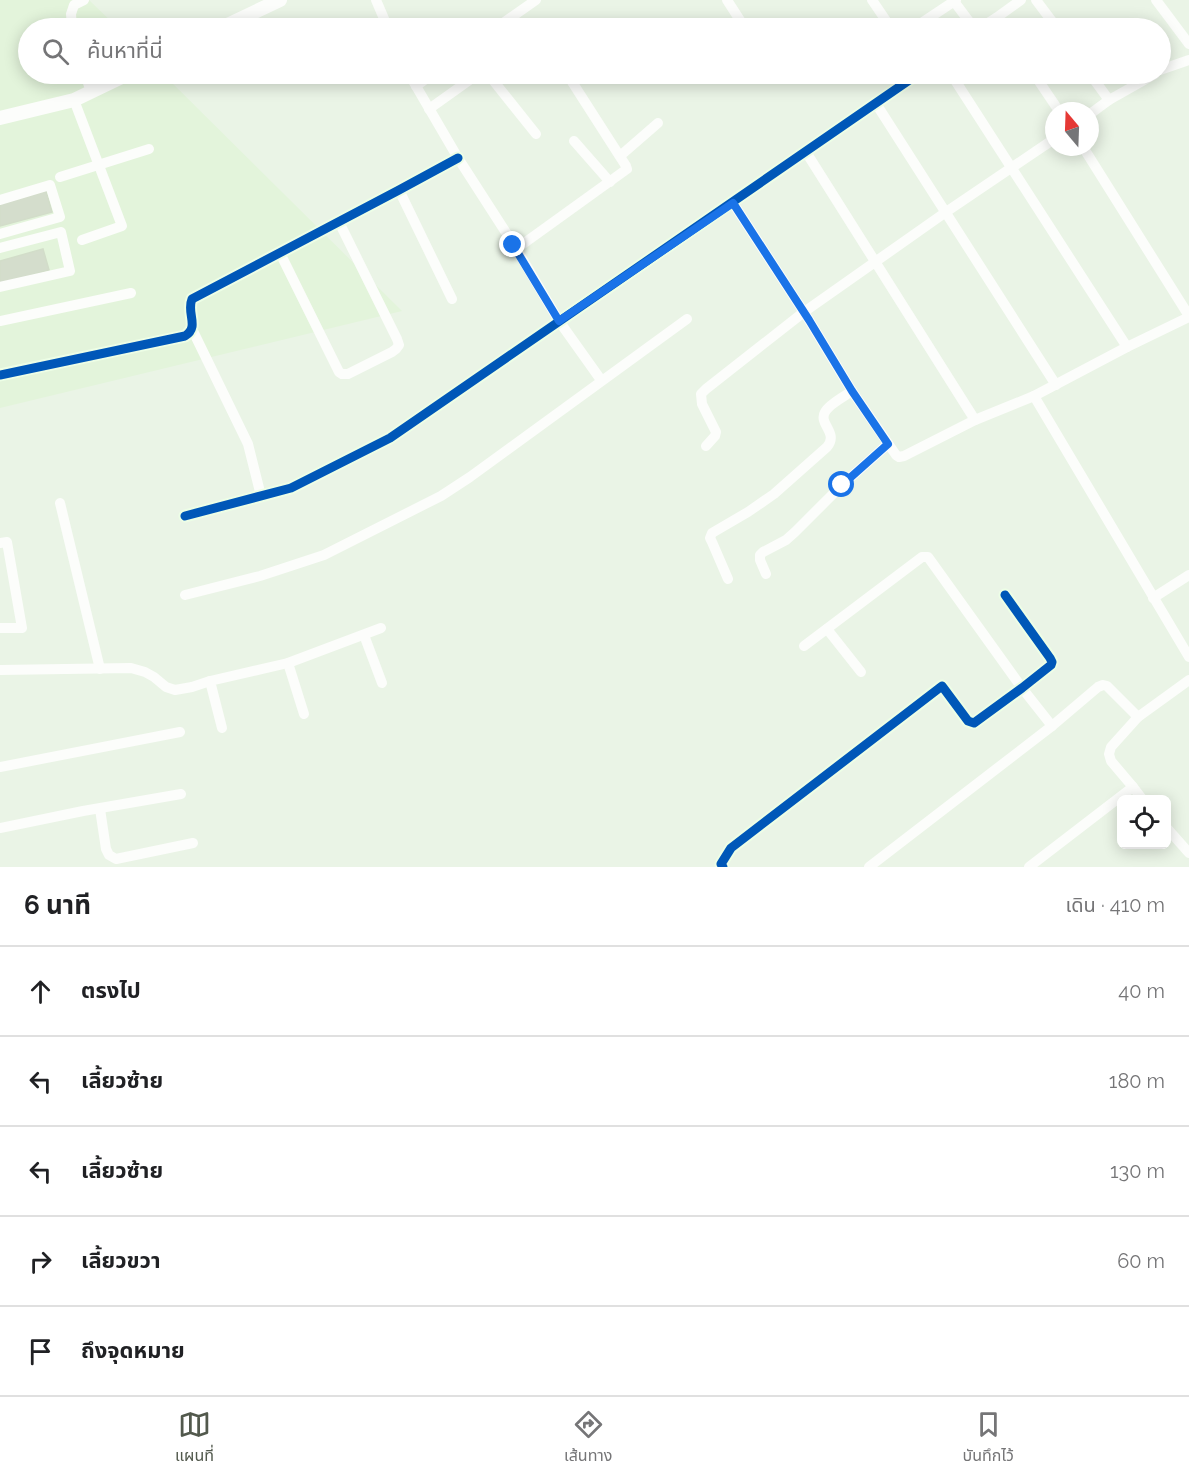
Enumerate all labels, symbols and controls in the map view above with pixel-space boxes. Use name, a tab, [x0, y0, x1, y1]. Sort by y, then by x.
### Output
search box	[18, 18, 1171, 84]
icon: search	[39, 35, 72, 68]
text: ค้นหาที่นี่	[87, 37, 163, 63]
north arrow	[1045, 102, 1099, 156]
route end	[499, 231, 525, 257]
route start	[828, 471, 854, 497]
map controls	[1117, 795, 1171, 849]
button: locate	[1117, 795, 1171, 849]
text: 6 นาที	[24, 890, 91, 920]
text: เดิน · 410 m	[1066, 893, 1165, 917]
icon: ahead	[24, 975, 57, 1008]
text: ตรงไป	[81, 977, 141, 1003]
text: 40 m	[1118, 979, 1165, 1003]
icon: left	[24, 1065, 57, 1098]
text: เลี้ยวซ้าย	[81, 1067, 163, 1093]
text: 180 m	[1109, 1069, 1165, 1093]
icon: left	[24, 1155, 57, 1188]
text: เลี้ยวซ้าย	[81, 1157, 163, 1183]
text: 130 m	[1110, 1159, 1165, 1183]
icon: right	[24, 1245, 57, 1278]
text: เลี้ยวขวา	[81, 1247, 161, 1273]
text: 60 m	[1117, 1249, 1165, 1273]
icon: arrive	[24, 1335, 57, 1368]
text: ถึงจุดหมาย	[81, 1337, 185, 1363]
tab: แผนที่	[175, 1408, 214, 1468]
tab: เส้นทาง	[564, 1408, 612, 1468]
tab: บันทึกไว้	[963, 1408, 1014, 1468]

